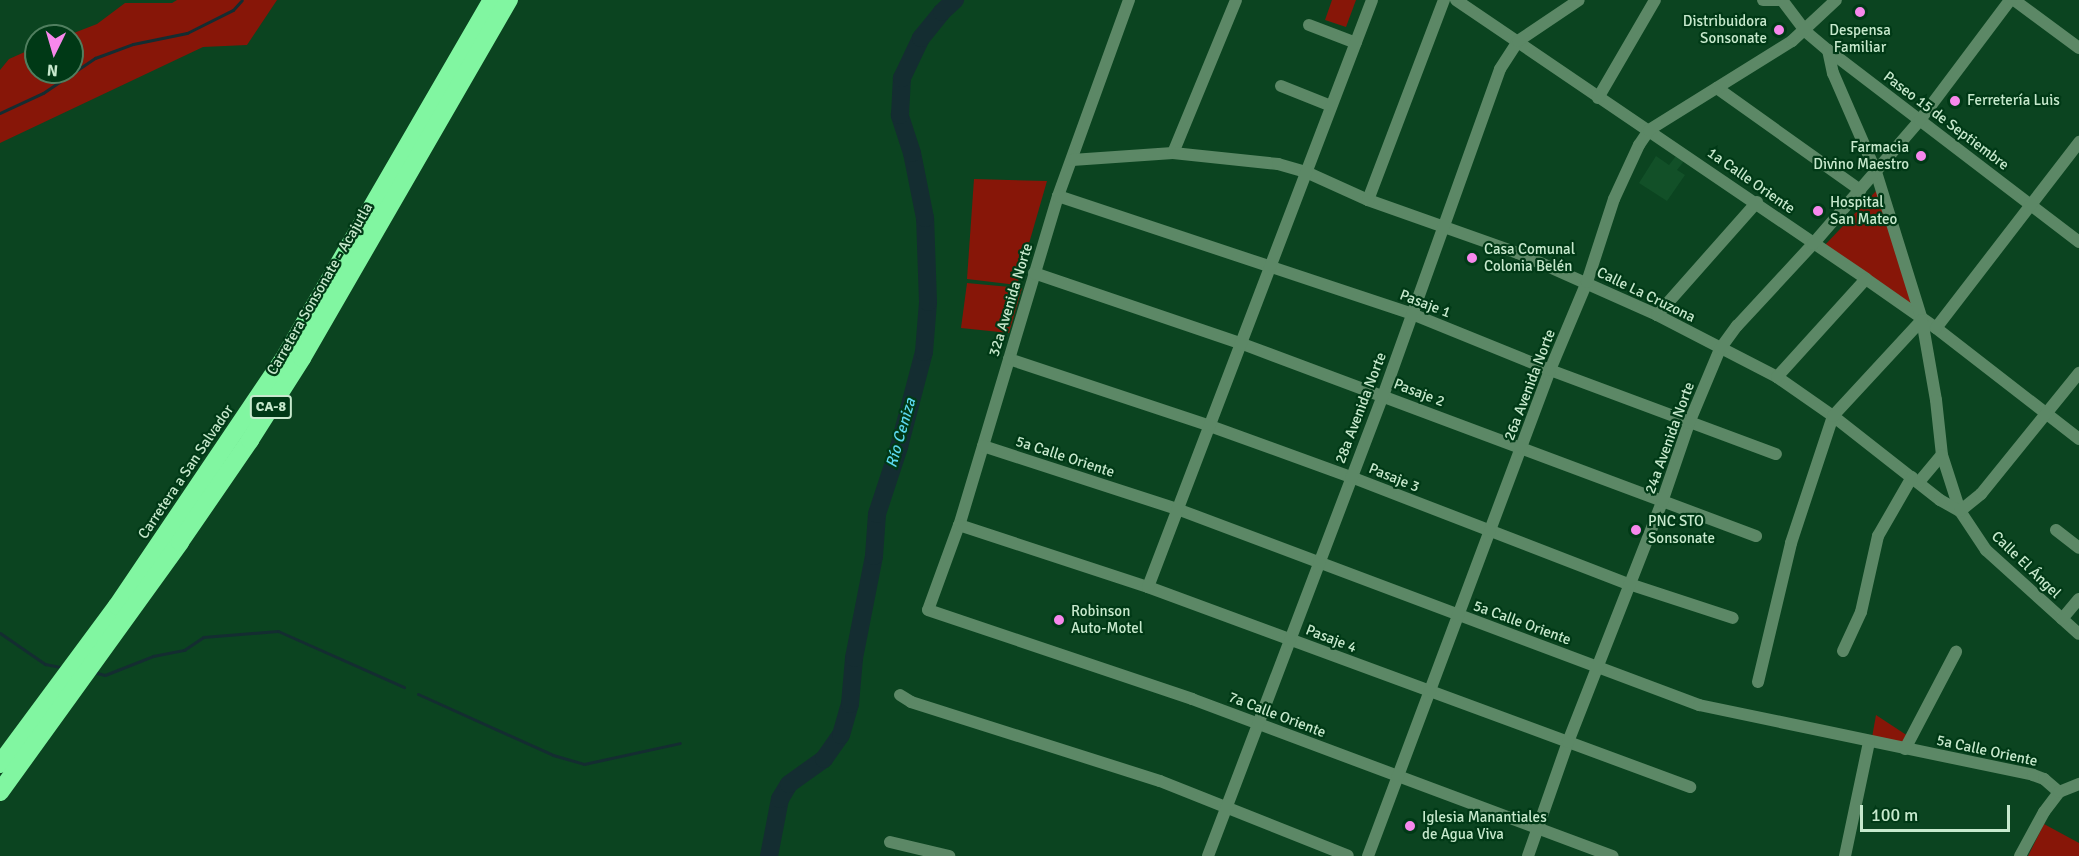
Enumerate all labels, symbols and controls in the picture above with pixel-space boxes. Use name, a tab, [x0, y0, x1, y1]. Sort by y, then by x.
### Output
marker: Despensa Familiar	[1853, 5, 1867, 19]
place label: Distribuidora Sonsonate	[1683, 12, 1767, 47]
place label: Despensa Familiar	[1829, 21, 1891, 56]
marker: Distribuidora Sonsonate	[1772, 23, 1786, 37]
north arrow	[24, 24, 84, 84]
text: N	[46, 59, 59, 80]
street label: Paseo 15 de Septiembre	[1880, 68, 2012, 174]
place label: Ferretería Luis	[1967, 92, 2060, 110]
marker: Ferretería Luis	[1948, 94, 1962, 108]
place label: Farmacia Divino Maestro	[1813, 138, 1909, 173]
street label: 1a Calle Oriente	[1704, 144, 1798, 218]
marker: Farmacia Divino Maestro	[1914, 149, 1928, 163]
place label: Hospital San Mateo	[1830, 193, 1897, 228]
street label: Carretera Sonsonate - Acajutla	[263, 200, 377, 378]
marker: Hospital San Mateo	[1811, 204, 1825, 218]
place label: Casa Comunal Colonia Belén	[1484, 240, 1575, 275]
street label: 32a Avenida Norte	[985, 241, 1037, 359]
marker: Casa Comunal Colonia Belén	[1465, 251, 1479, 265]
street label: Calle La Cruzona	[1594, 263, 1698, 327]
street label: Pasaje 1	[1397, 286, 1453, 322]
street label: 26a Avenida Norte	[1501, 327, 1559, 443]
street label: 28a Avenida Norte	[1332, 350, 1390, 466]
street label: Pasaje 2	[1391, 375, 1447, 411]
street label: 24a Avenida Norte	[1641, 380, 1699, 496]
road number: CA-8	[248, 396, 294, 418]
water label: Río Ceniza	[882, 396, 920, 470]
street label: Carretera a San Salvador	[134, 402, 238, 542]
street label: 5a Calle Oriente	[1013, 433, 1117, 481]
street label: Pasaje 3	[1366, 460, 1422, 496]
place label: PNC STO Sonsonate	[1648, 512, 1715, 547]
marker: PNC STO Sonsonate	[1629, 523, 1643, 537]
street label: Calle El Ángel	[1988, 528, 2064, 602]
street label: 5a Calle Oriente	[1471, 597, 1573, 649]
place label: Robinson Auto-Motel	[1071, 602, 1143, 637]
marker: Robinson Auto-Motel	[1052, 613, 1066, 627]
street label: Pasaje 4	[1303, 621, 1359, 657]
street label: 7a Calle Oriente	[1226, 688, 1328, 742]
street label: 5a Calle Oriente	[1935, 732, 2039, 770]
scale bar	[1863, 793, 2013, 831]
text: 100 m	[1871, 804, 1918, 826]
place label: Iglesia Manantiales de Agua Viva	[1422, 808, 1547, 843]
marker: Iglesia Manantiales de Agua Viva	[1403, 819, 1417, 833]

